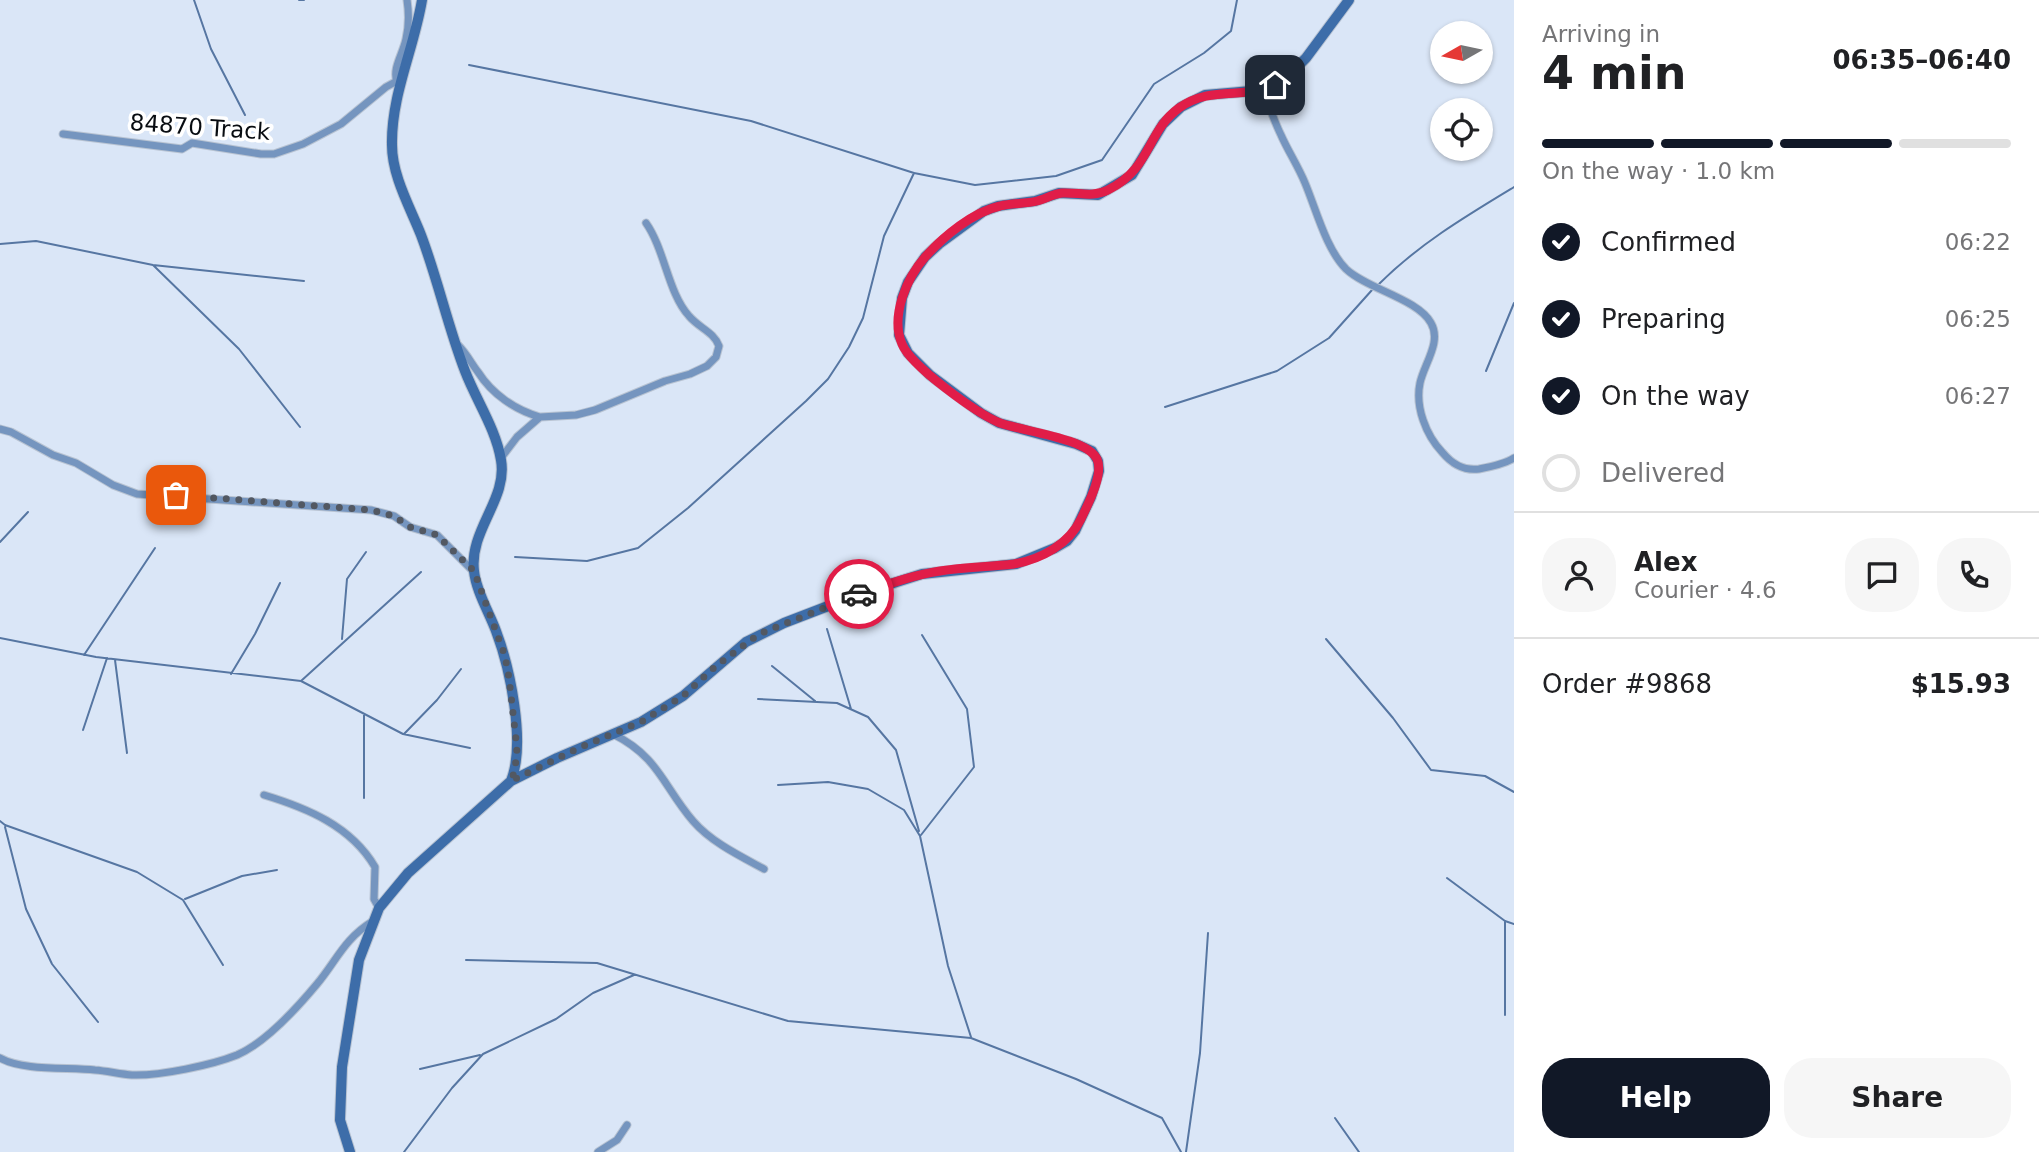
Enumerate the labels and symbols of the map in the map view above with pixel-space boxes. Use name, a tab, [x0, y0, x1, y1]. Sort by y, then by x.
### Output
north arrow	[1430, 21, 1493, 84]
pin	[1245, 55, 1305, 115]
street label: 84870 Track	[129, 109, 272, 145]
pin	[146, 465, 206, 525]
courier	[824, 559, 894, 629]

